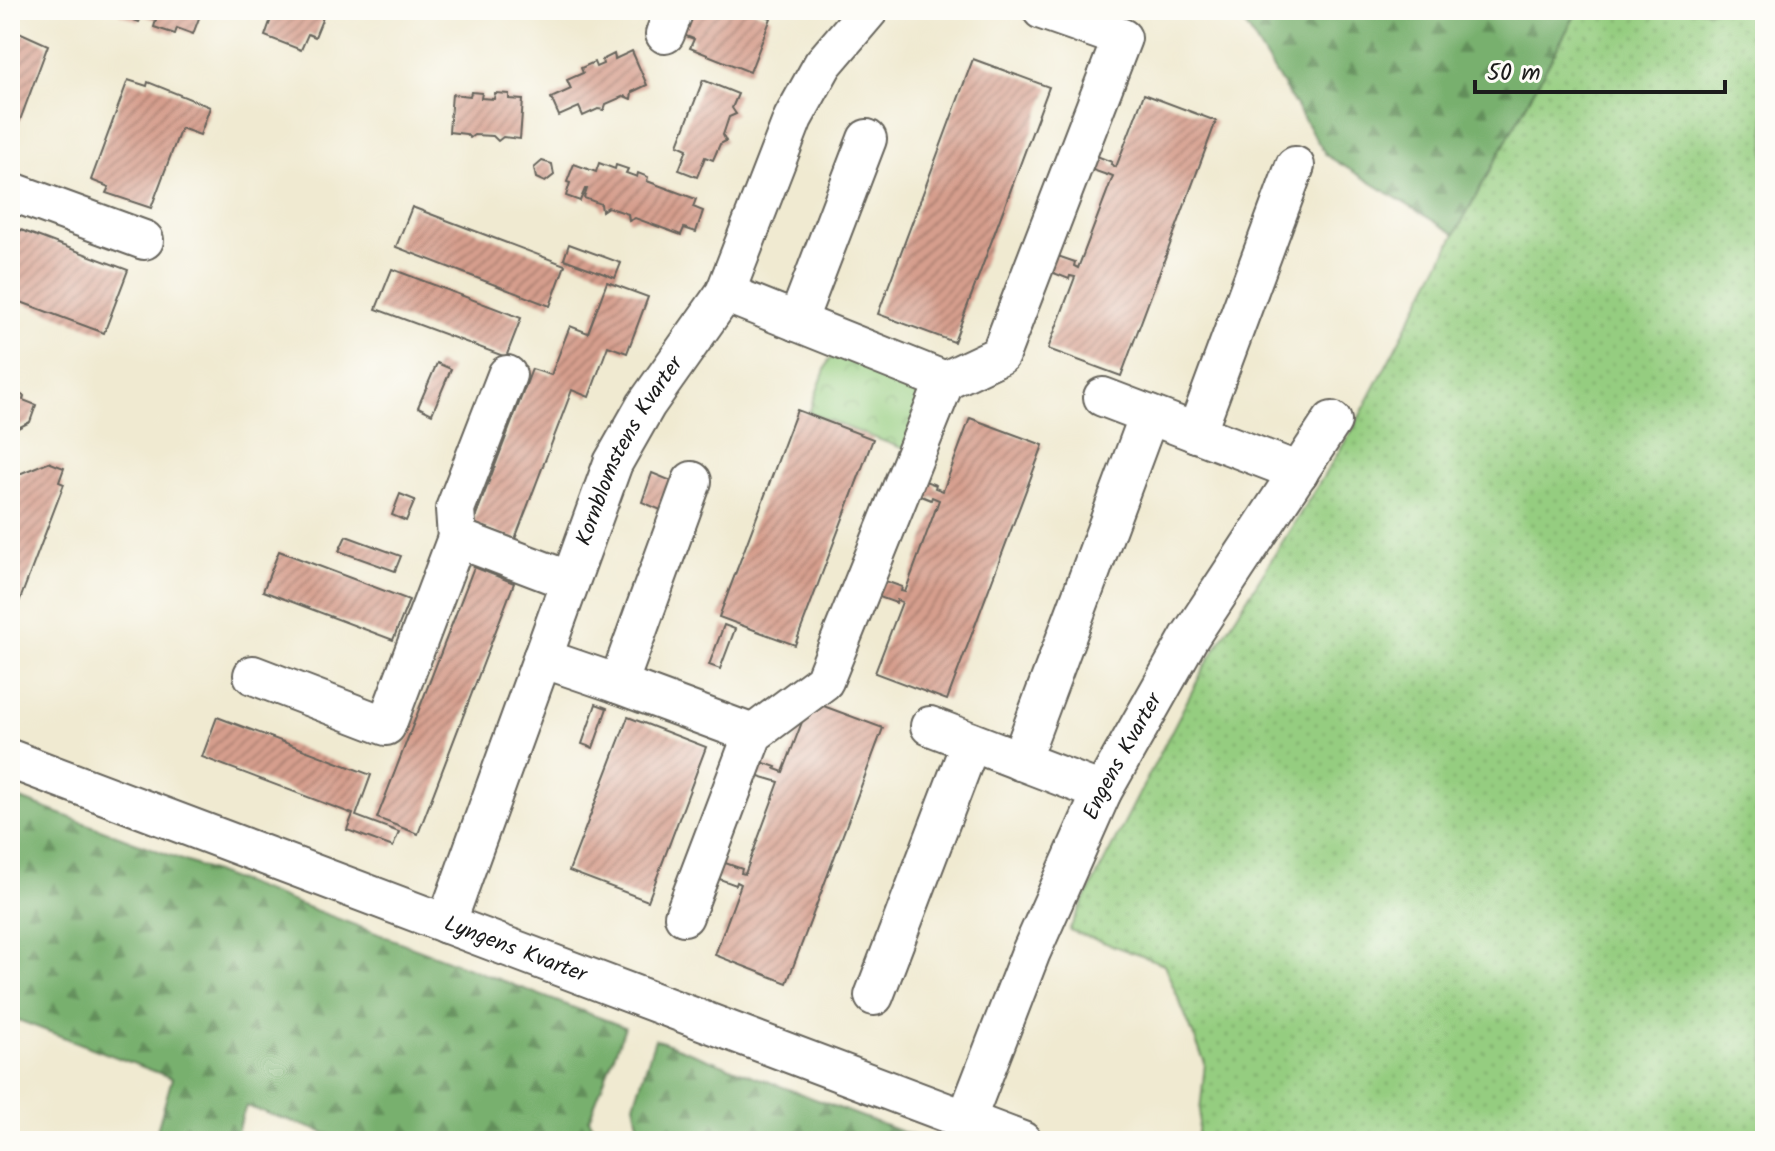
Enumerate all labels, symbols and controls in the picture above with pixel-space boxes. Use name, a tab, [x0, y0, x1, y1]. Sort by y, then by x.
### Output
scale bar	[1475, 44, 1725, 94]
text: 50 m	[1487, 54, 1541, 93]
street label: Kornblomstens Kvarter	[567, 348, 693, 551]
street label: Engens Kvarter	[1074, 685, 1173, 826]
street label: Lyngens Kvarter	[439, 907, 593, 993]

